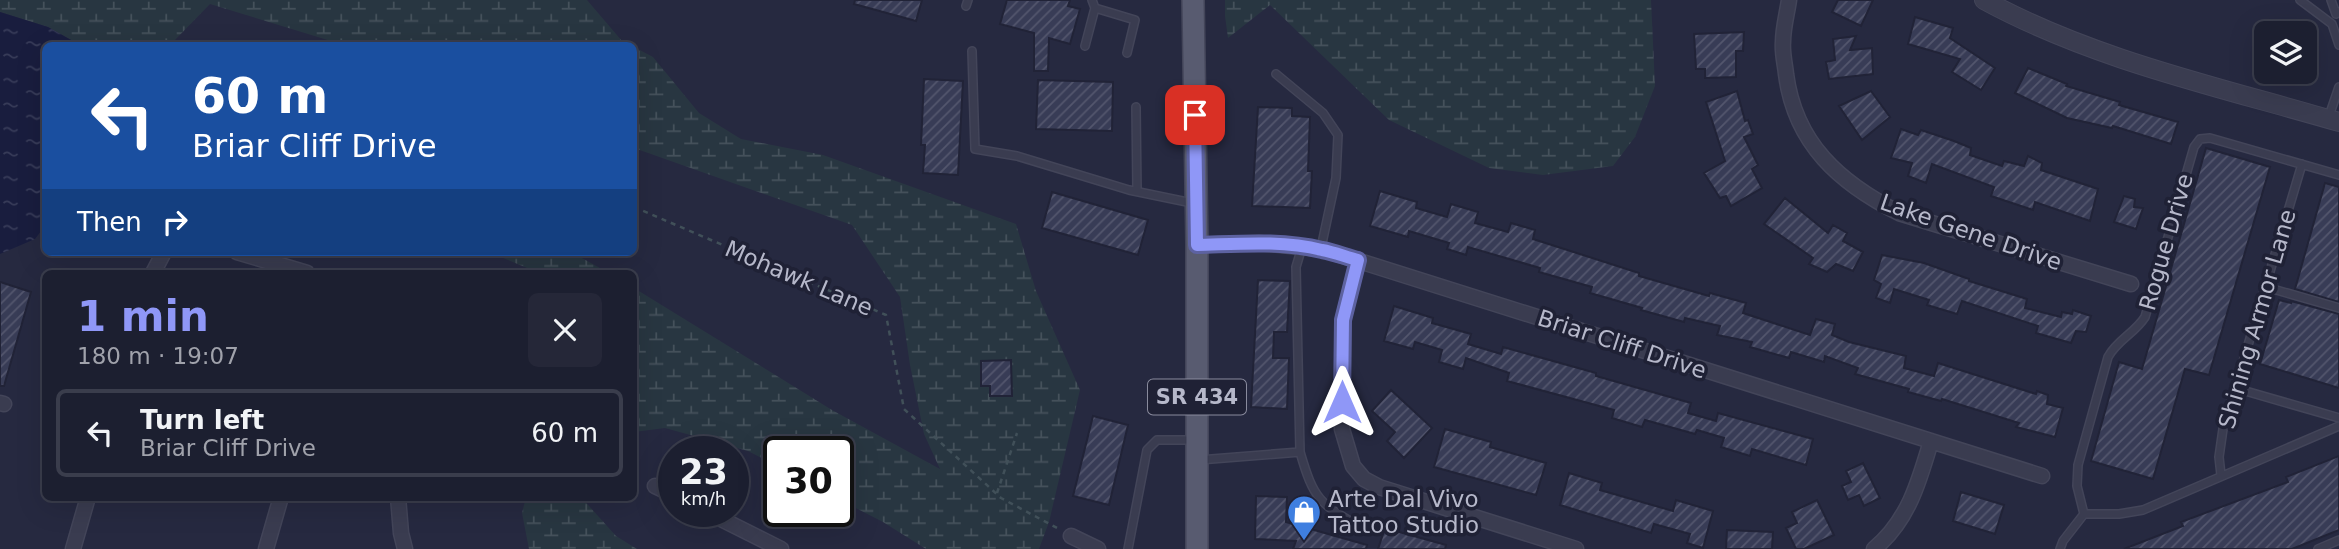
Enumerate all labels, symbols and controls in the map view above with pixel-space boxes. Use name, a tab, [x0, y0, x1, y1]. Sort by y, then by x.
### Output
map controls	[2254, 21, 2317, 84]
button: layers	[2254, 21, 2317, 84]
text: 60 m	[192, 68, 328, 125]
icon: left	[77, 70, 168, 161]
pin	[1165, 85, 1225, 145]
icon: arrive	[1176, 96, 1214, 134]
text: Briar Cliff Drive	[192, 127, 437, 165]
street label: Rogue Drive	[2134, 171, 2198, 313]
street label: Lake Gene Drive	[1877, 189, 2065, 275]
icon: right	[156, 203, 194, 241]
street label: Shining Armor Lane	[2213, 206, 2301, 432]
text: Then	[77, 207, 142, 237]
street label: Mohawk Lane	[721, 235, 877, 321]
text: 1 min	[77, 292, 209, 341]
button: close	[528, 293, 602, 367]
street label: Briar Cliff Drive	[1534, 304, 1710, 384]
text: 180 m · 19:07	[77, 343, 239, 369]
position arrow	[1305, 365, 1379, 439]
road number: SR 434	[1148, 380, 1246, 414]
text: Turn left	[140, 405, 264, 435]
icon: left	[81, 414, 119, 452]
text: 60 m	[531, 418, 598, 448]
text: Briar Cliff Drive	[140, 435, 316, 461]
speed limit sign: 30	[763, 436, 854, 527]
text: 23	[679, 452, 728, 492]
place label: Arte Dal Vivo Tattoo Studio	[1327, 486, 1479, 538]
text: km/h	[681, 488, 726, 509]
shop icon: Arte Dal Vivo Tattoo Studio	[1285, 493, 1323, 542]

